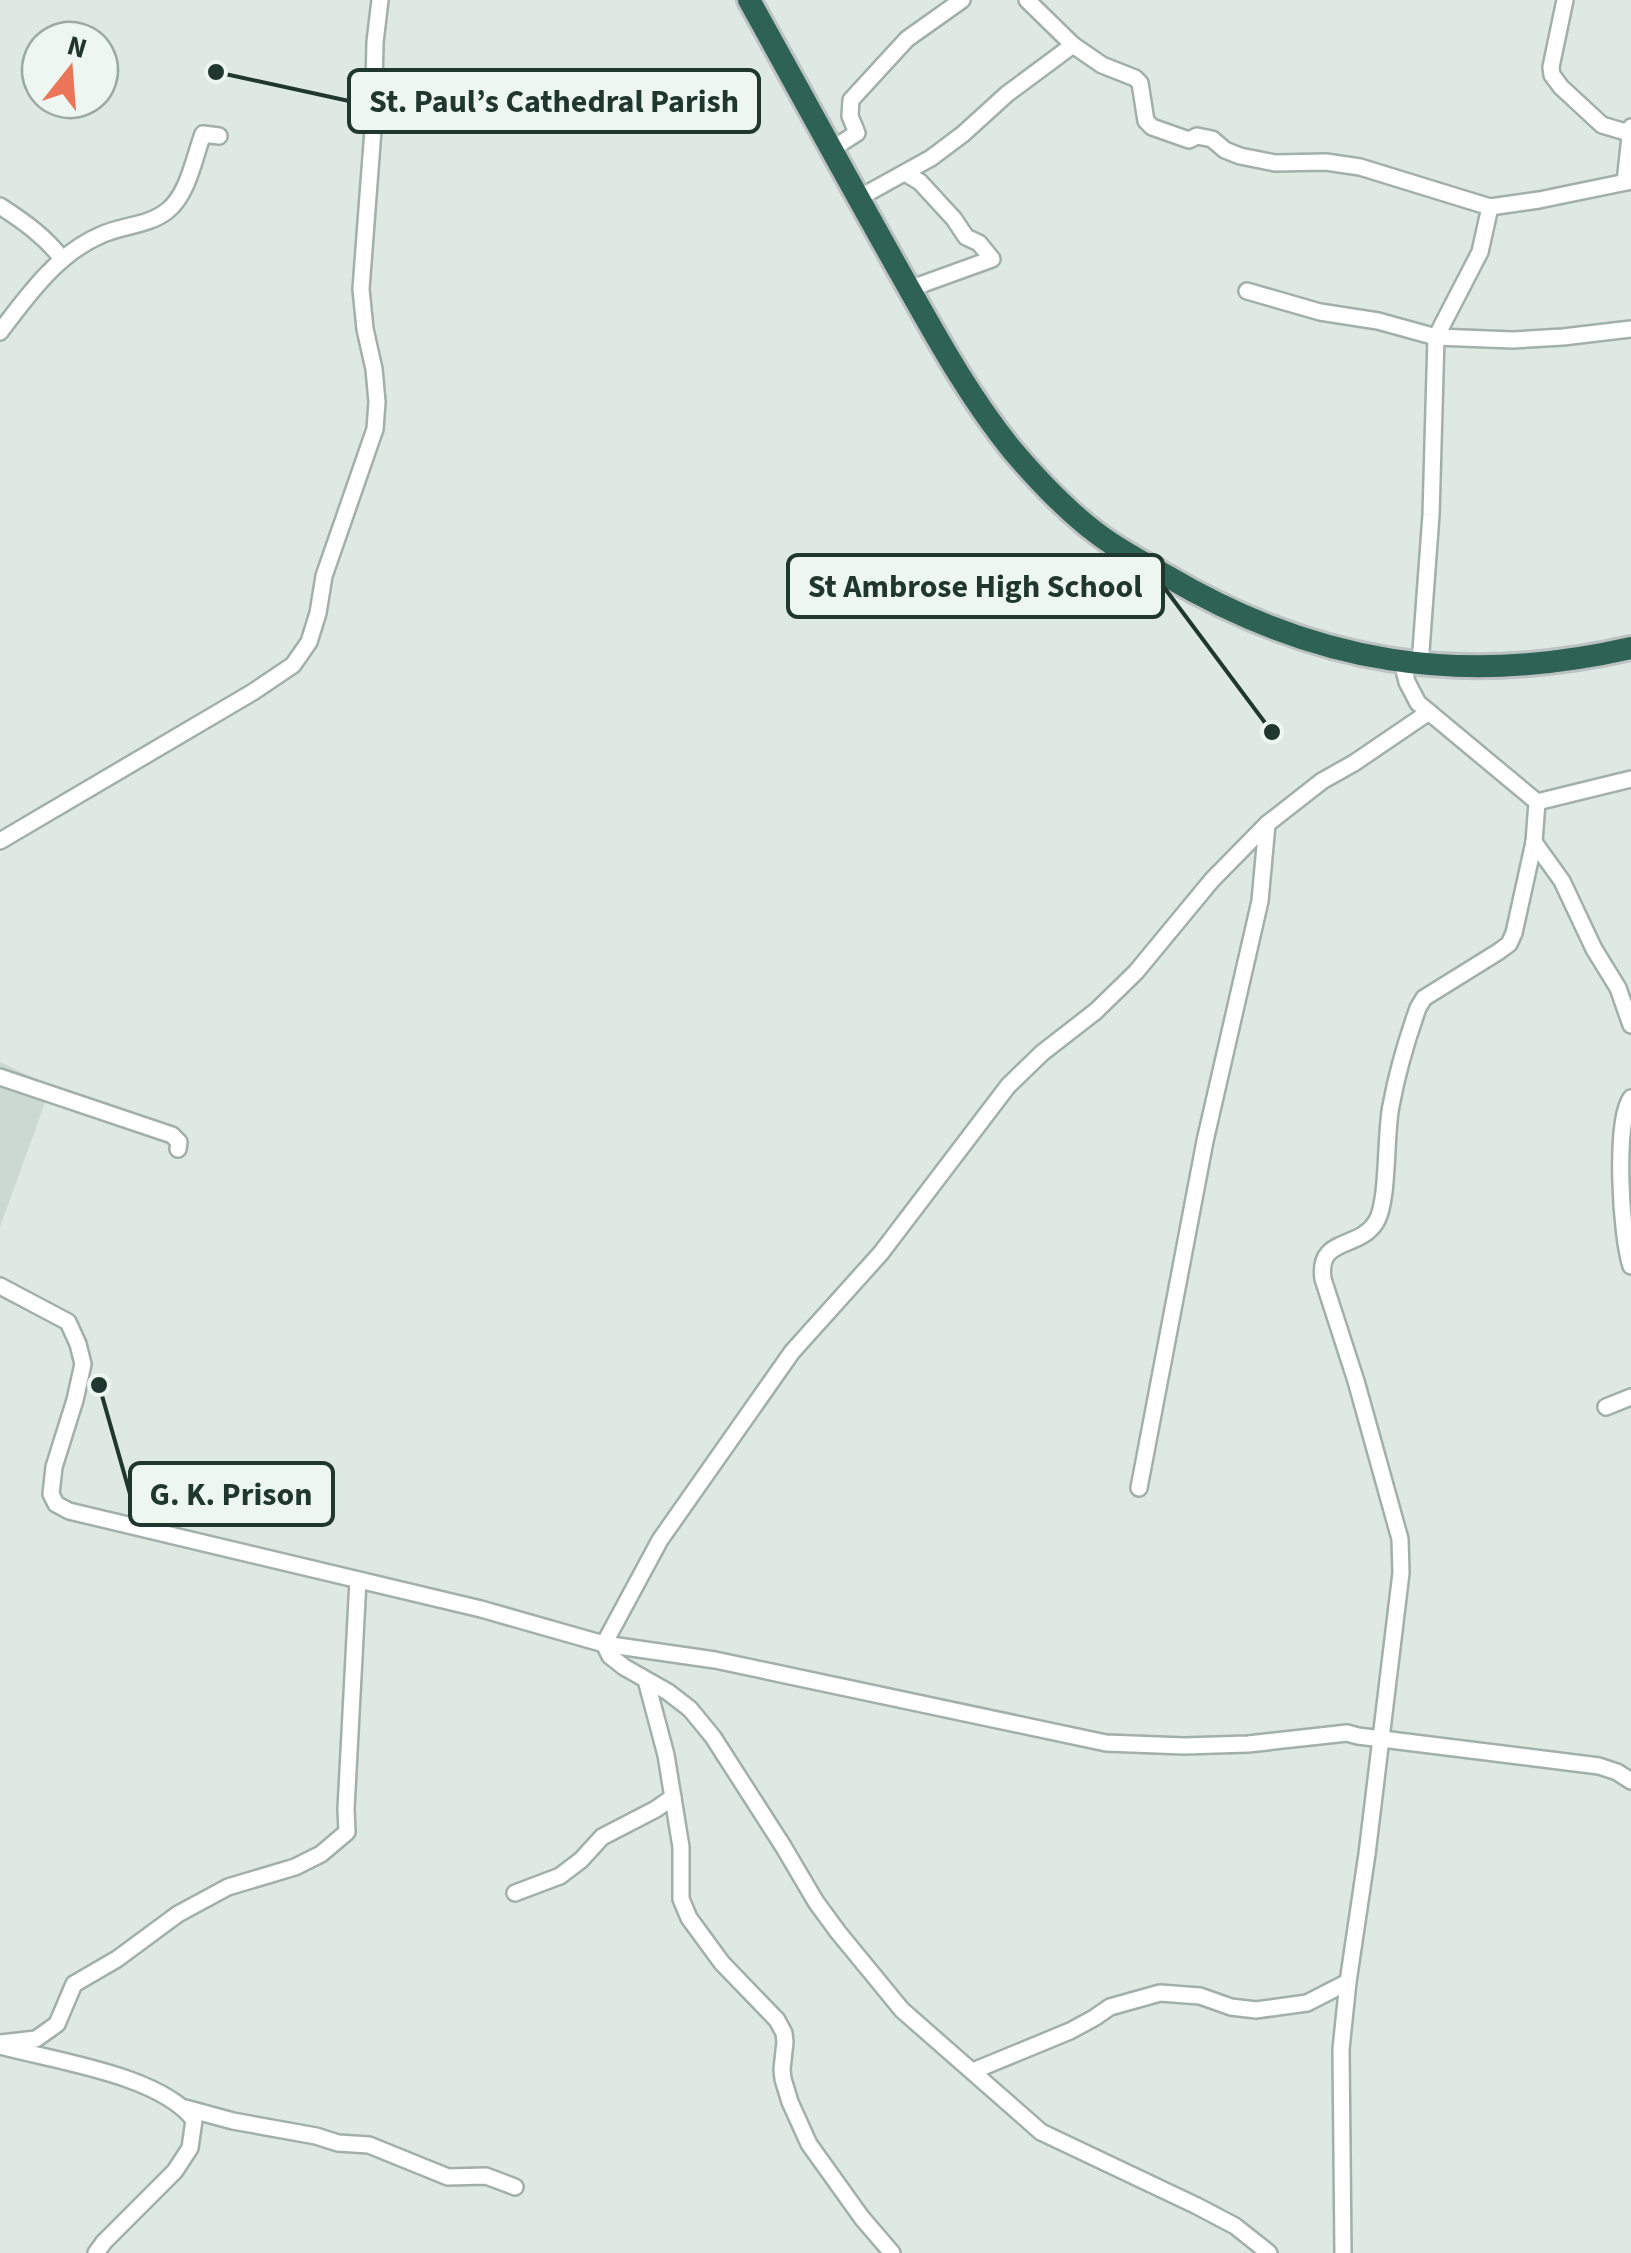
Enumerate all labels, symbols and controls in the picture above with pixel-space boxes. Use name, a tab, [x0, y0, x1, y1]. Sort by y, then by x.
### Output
north arrow	[20, 20, 120, 120]
text: N	[62, 25, 92, 69]
callout: St. Paul’s Cathedral Parish	[349, 70, 759, 132]
text: St. Paul’s Cathedral Parish	[369, 79, 739, 125]
callout: St Ambrose High School	[788, 555, 1163, 617]
text: St Ambrose High School	[808, 564, 1142, 610]
callout: G. K. Prison	[130, 1463, 333, 1525]
text: G. K. Prison	[150, 1472, 312, 1518]

